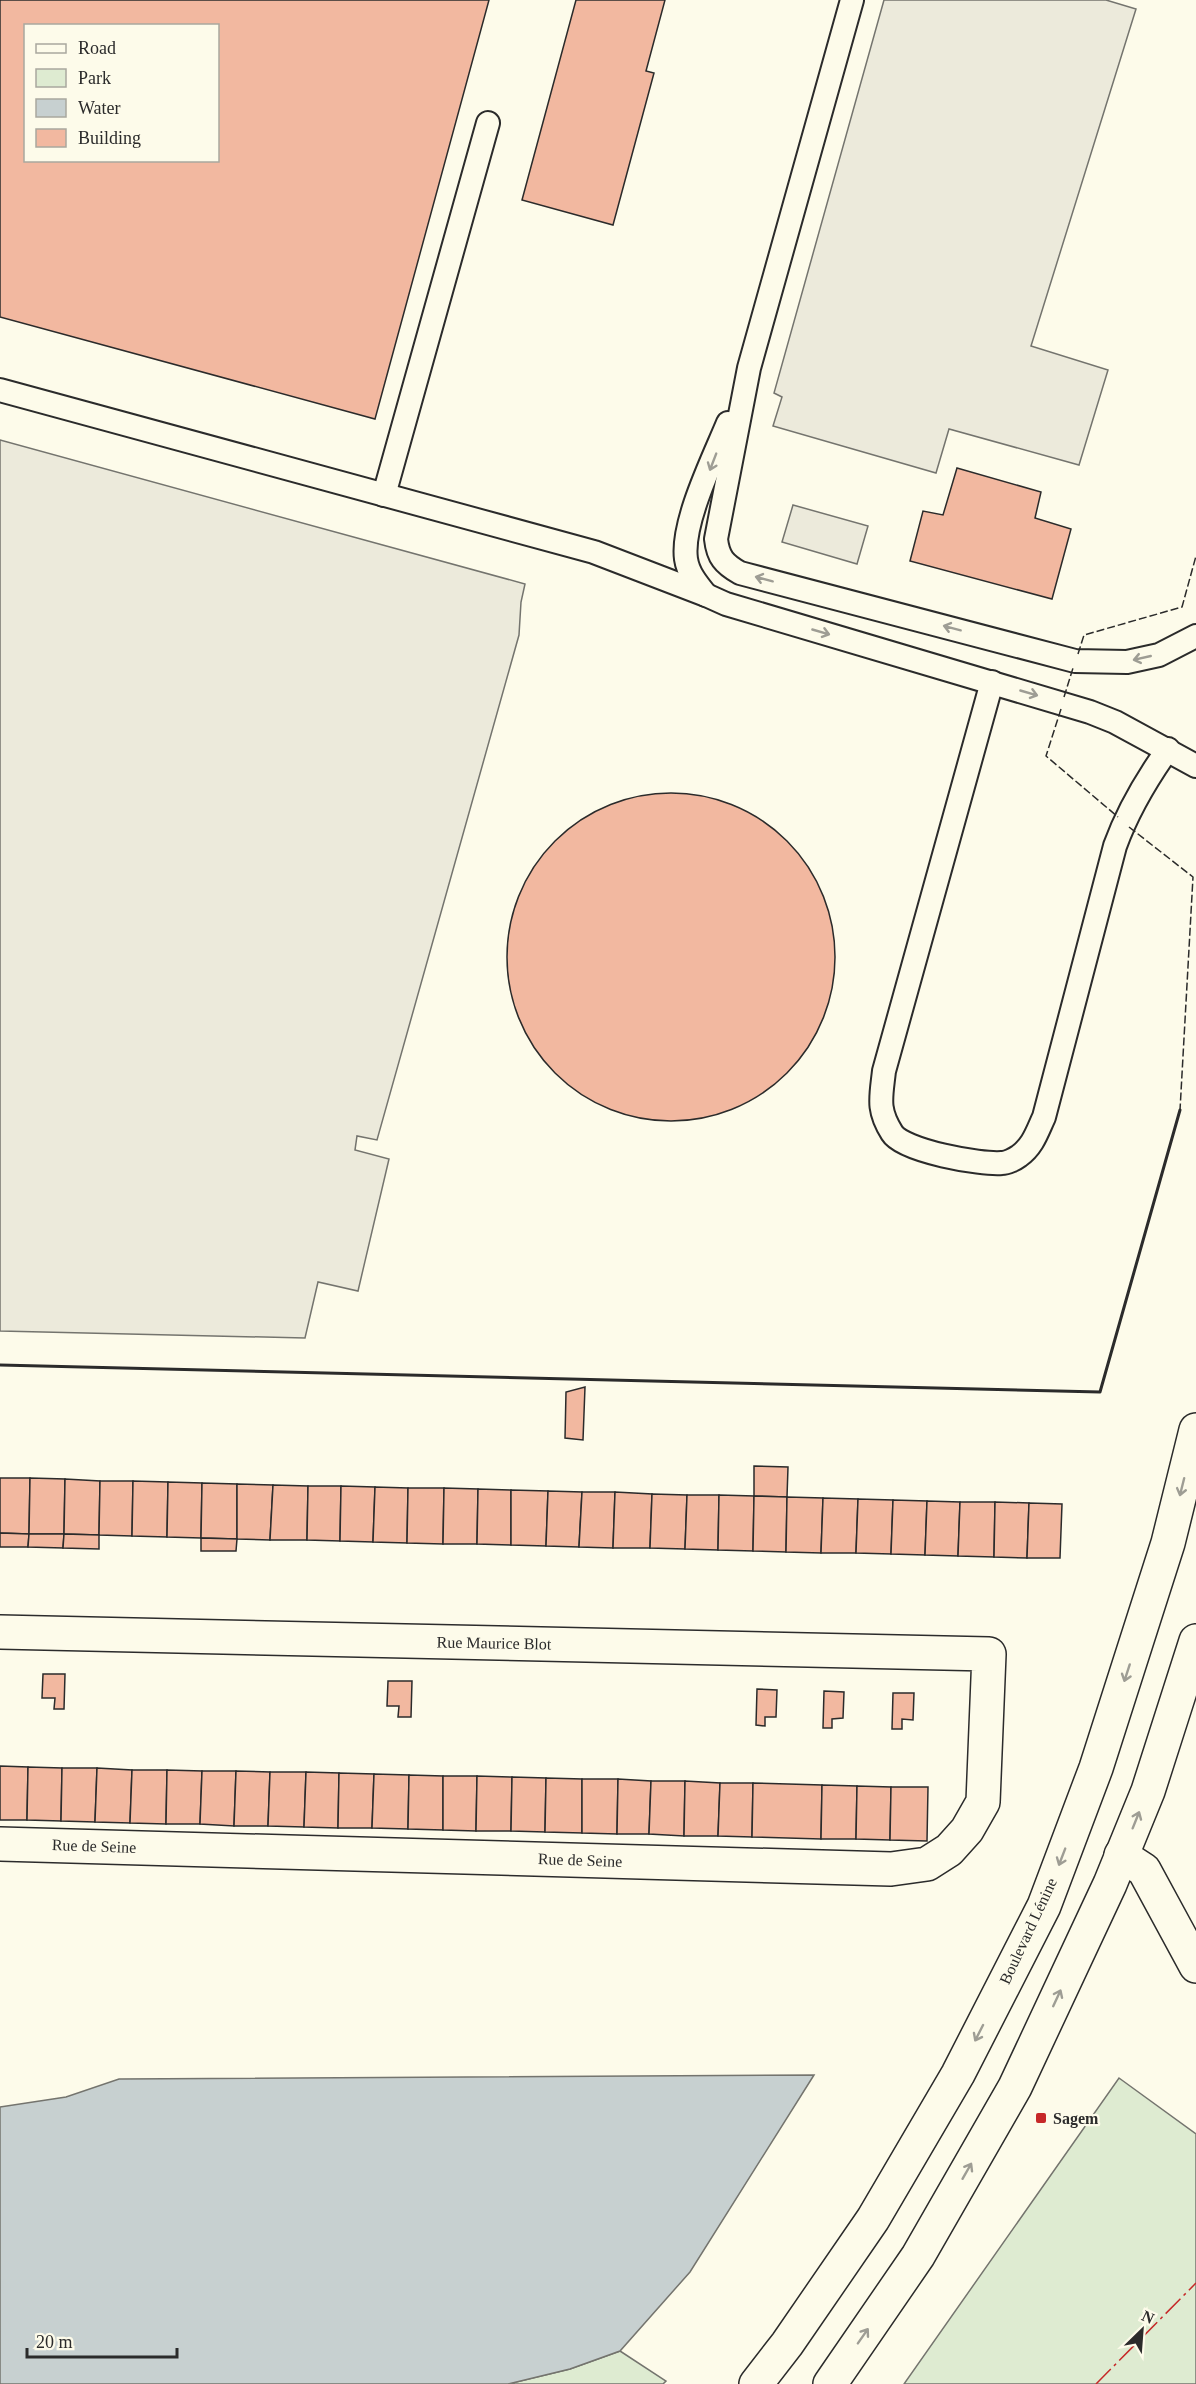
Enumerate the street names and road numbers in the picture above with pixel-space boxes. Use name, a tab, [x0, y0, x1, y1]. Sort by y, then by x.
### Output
street label: Rue Maurice Blot	[437, 1634, 552, 1653]
street label: Rue de Seine	[52, 1836, 136, 1856]
street label: Rue de Seine	[538, 1850, 622, 1870]
street label: Boulevard Lénine	[996, 1875, 1060, 1987]

